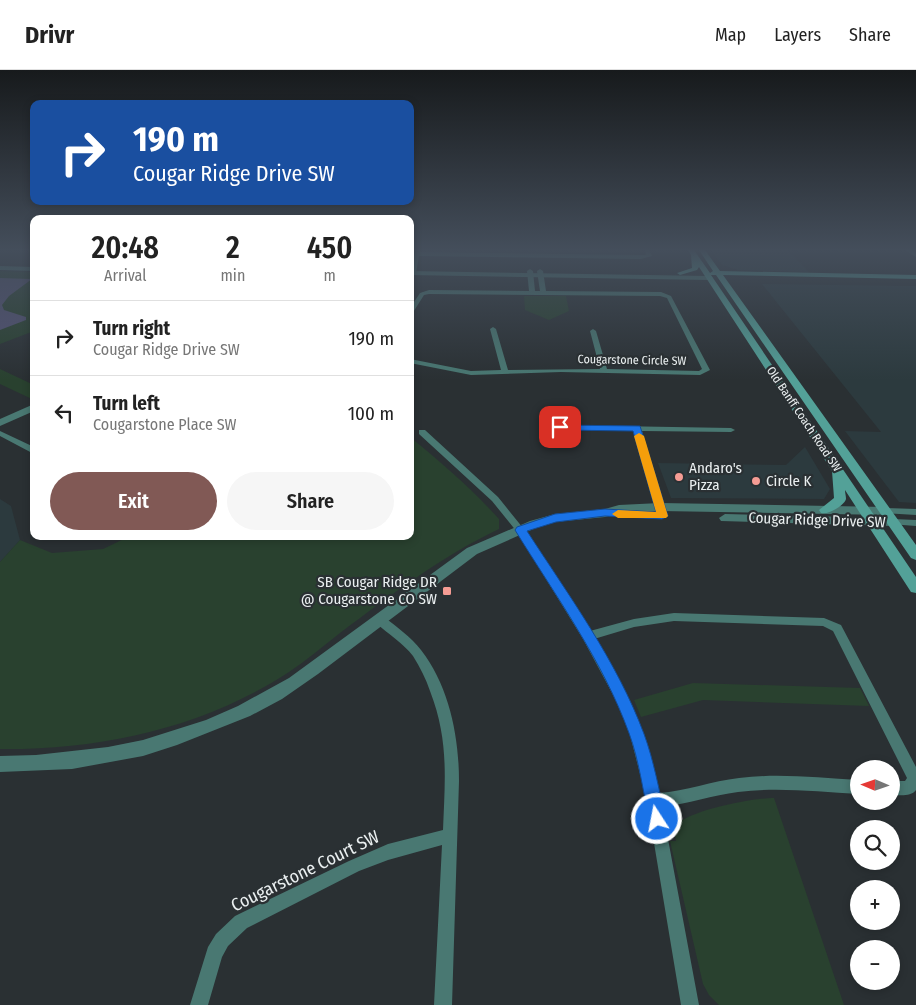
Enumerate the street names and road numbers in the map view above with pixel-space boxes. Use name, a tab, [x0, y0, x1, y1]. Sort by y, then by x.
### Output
street label: Cougarstone Circle SW	[577, 352, 687, 368]
street label: Old Banff Coach Road SW	[764, 364, 844, 474]
street label: Cougar Ridge Drive SW	[748, 509, 886, 531]
street label: Cougarstone Court SW	[227, 825, 383, 916]

